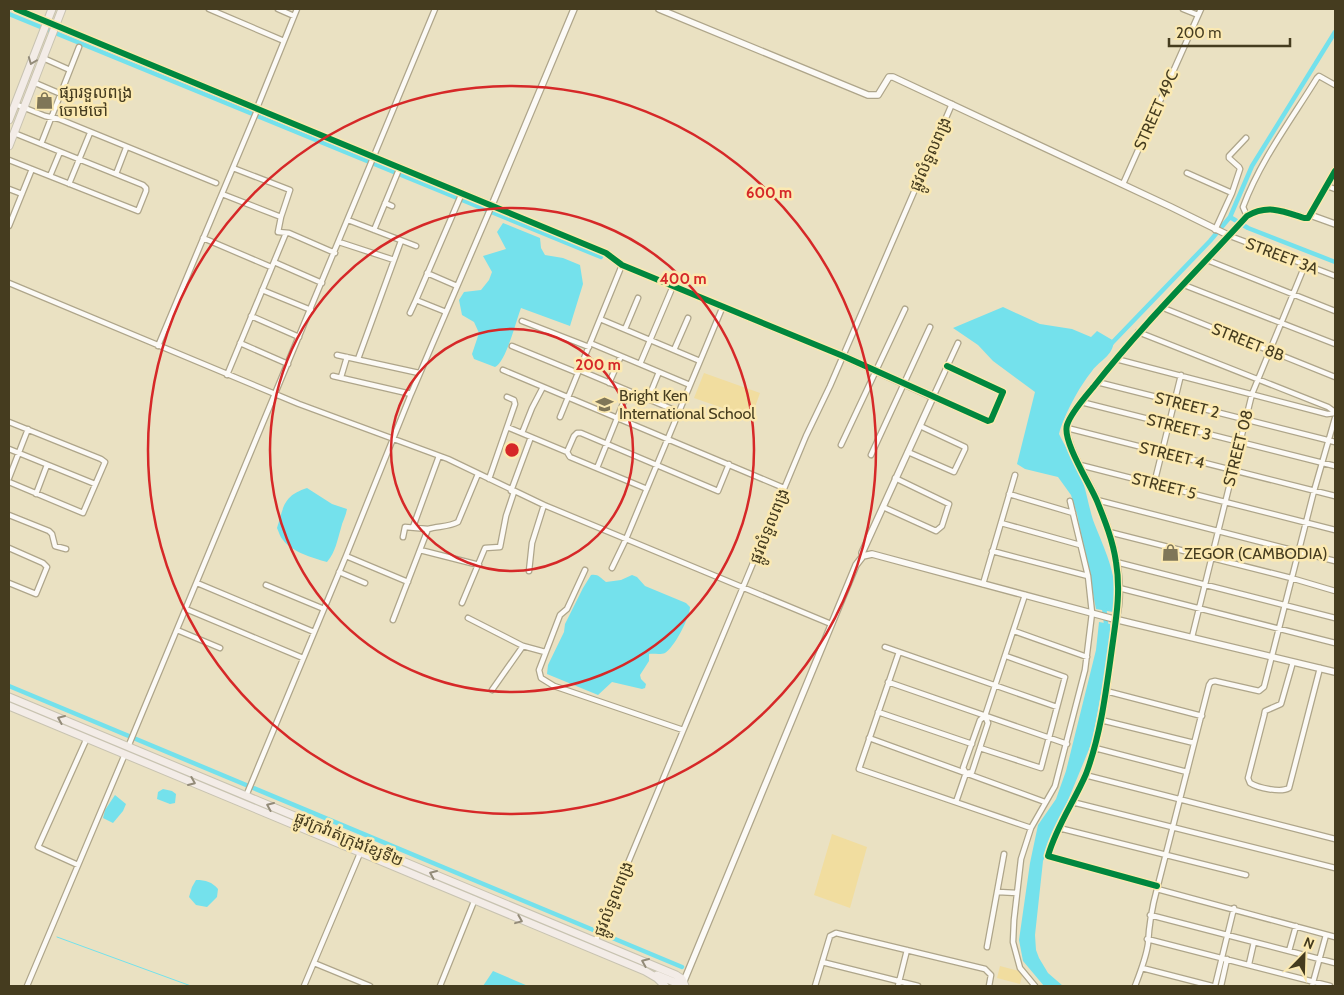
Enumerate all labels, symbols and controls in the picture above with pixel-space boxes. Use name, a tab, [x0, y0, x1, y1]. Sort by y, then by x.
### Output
scale bar	[1169, 15, 1290, 47]
text: 200 m	[1176, 24, 1221, 42]
one-way arrow	[28, 56, 38, 65]
street label: STREET 49C	[1130, 67, 1182, 153]
place label: ផ្សារទួលពង្រ ចោមចៅ	[59, 83, 132, 120]
shop icon: ផ្សារទួលពង្រ ចោមចៅ	[35, 91, 55, 111]
street label: ផ្លូវលំទួលពង្រ	[905, 114, 959, 196]
text: 600 m	[746, 184, 792, 202]
street label: STREET 3A	[1243, 234, 1321, 279]
text: 400 m	[660, 270, 706, 288]
street label: STREET 8B	[1209, 319, 1287, 365]
text: 200 m	[575, 356, 621, 374]
place label: Bright Ken International School	[619, 386, 755, 423]
street label: STREET 2	[1153, 388, 1221, 422]
school or university icon: Bright Ken International School	[595, 394, 615, 414]
street label: STREET 08	[1219, 408, 1257, 488]
street label: STREET 3	[1145, 410, 1213, 444]
street label: STREET 4	[1137, 438, 1207, 472]
centre of rings	[503, 441, 521, 459]
street label: STREET 5	[1130, 469, 1198, 503]
street label: ផ្លូវលំទួលពង្រ	[745, 485, 797, 568]
shop icon: ZEGOR (CAMBODIA)	[1160, 543, 1180, 563]
place label: ZEGOR (CAMBODIA)	[1184, 544, 1327, 563]
one-way arrow	[57, 714, 66, 725]
one-way arrow	[187, 776, 196, 786]
one-way arrow	[266, 801, 275, 812]
street label: ផ្លូវក្រវ៉ាត់ក្រុងខ្សែទី២	[290, 807, 406, 875]
street label: ផ្លូវលំទួលពង្រ	[589, 858, 641, 941]
one-way arrow	[429, 870, 438, 881]
one-way arrow	[514, 913, 523, 924]
north arrow	[1279, 930, 1329, 980]
text: N	[1301, 933, 1317, 953]
one-way arrow	[641, 958, 650, 969]

